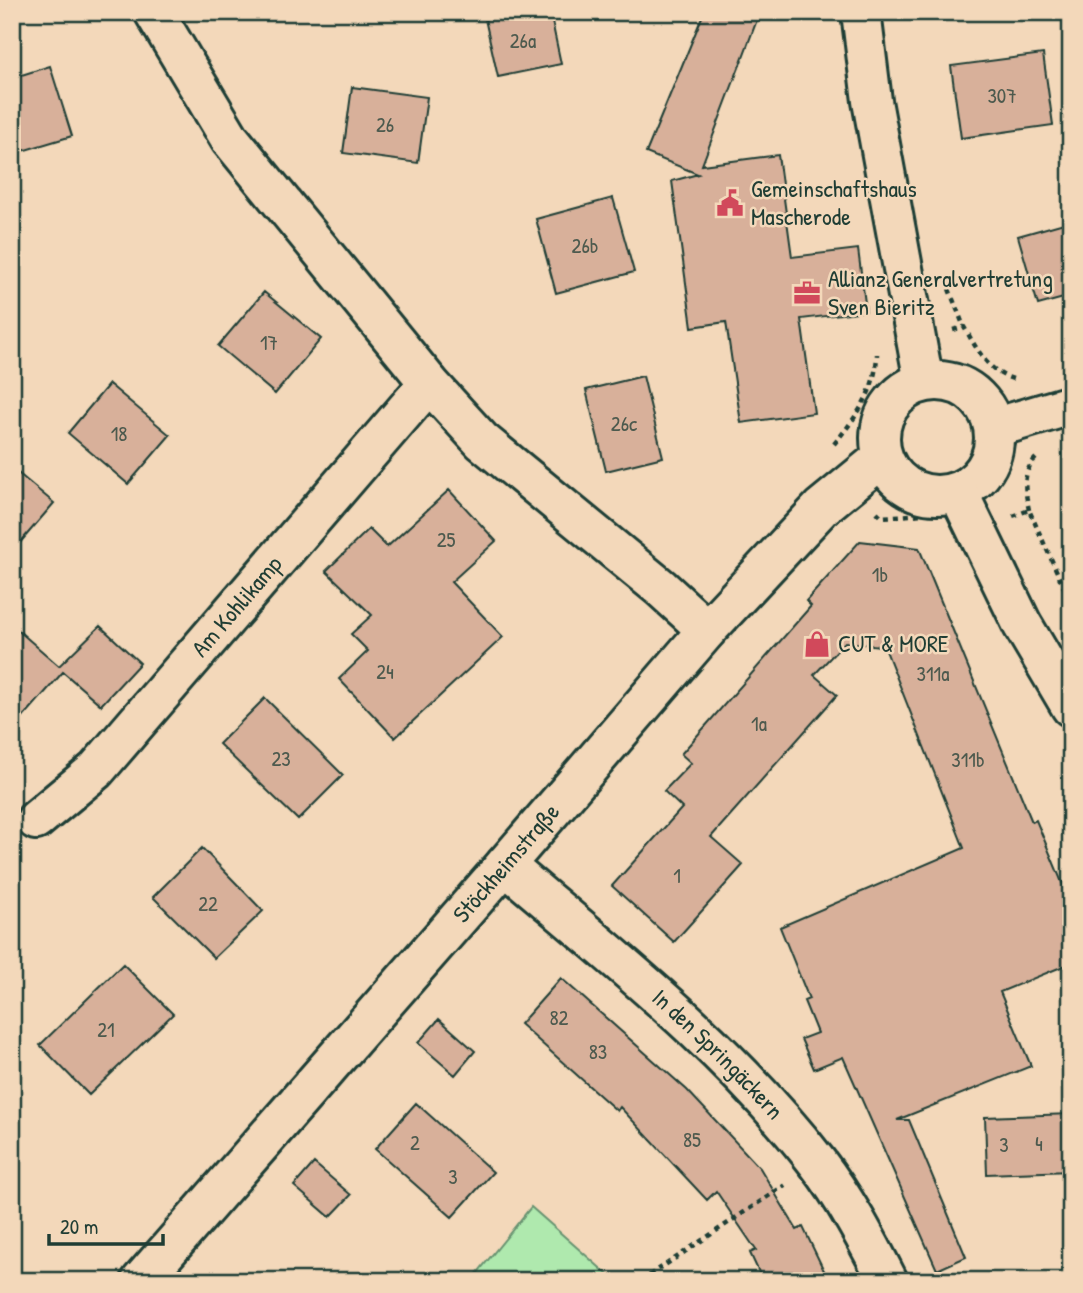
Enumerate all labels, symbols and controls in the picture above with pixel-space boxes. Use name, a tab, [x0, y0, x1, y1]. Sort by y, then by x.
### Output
house number: 26a	[510, 26, 536, 55]
house number: 307	[987, 81, 1017, 110]
house number: 26	[376, 110, 394, 139]
place label: Gemeinschaftshaus Mascherode	[751, 172, 917, 232]
public building icon: Gemeinschaftshaus Mascherode	[715, 188, 745, 218]
house number: 26b	[572, 231, 598, 260]
place label: Allianz Generalvertretung Sven Bieritz	[828, 262, 1053, 322]
office icon: Allianz Generalvertretung Sven Bieritz	[792, 278, 822, 308]
house number: 17	[260, 328, 278, 357]
house number: 26c	[611, 409, 638, 438]
house number: 18	[111, 419, 127, 448]
house number: 25	[437, 525, 455, 554]
street label: Am Kohlikamp	[184, 548, 289, 663]
house number: 1b	[872, 560, 888, 589]
place label: CUT & MORE	[838, 627, 949, 659]
shop icon: CUT & MORE	[802, 629, 832, 659]
house number: 24	[376, 657, 394, 686]
house number: 311a	[917, 659, 949, 688]
house number: 1a	[751, 709, 767, 738]
house number: 23	[271, 744, 291, 773]
house number: 311b	[951, 745, 985, 774]
street label: Stöckheimstraße	[445, 796, 566, 929]
house number: 1	[673, 861, 681, 890]
house number: 22	[198, 889, 218, 918]
street label: In den Springäckern	[646, 981, 792, 1126]
house number: 82	[550, 1003, 569, 1032]
house number: 21	[97, 1015, 115, 1044]
house number: 83	[589, 1037, 607, 1066]
house number: 85	[683, 1125, 701, 1154]
house number: 2	[410, 1128, 420, 1157]
house number: 4	[1035, 1129, 1043, 1158]
house number: 3	[999, 1130, 1009, 1159]
house number: 3	[448, 1162, 458, 1191]
scale bar	[49, 1202, 163, 1246]
text: 20 m	[60, 1212, 98, 1241]

